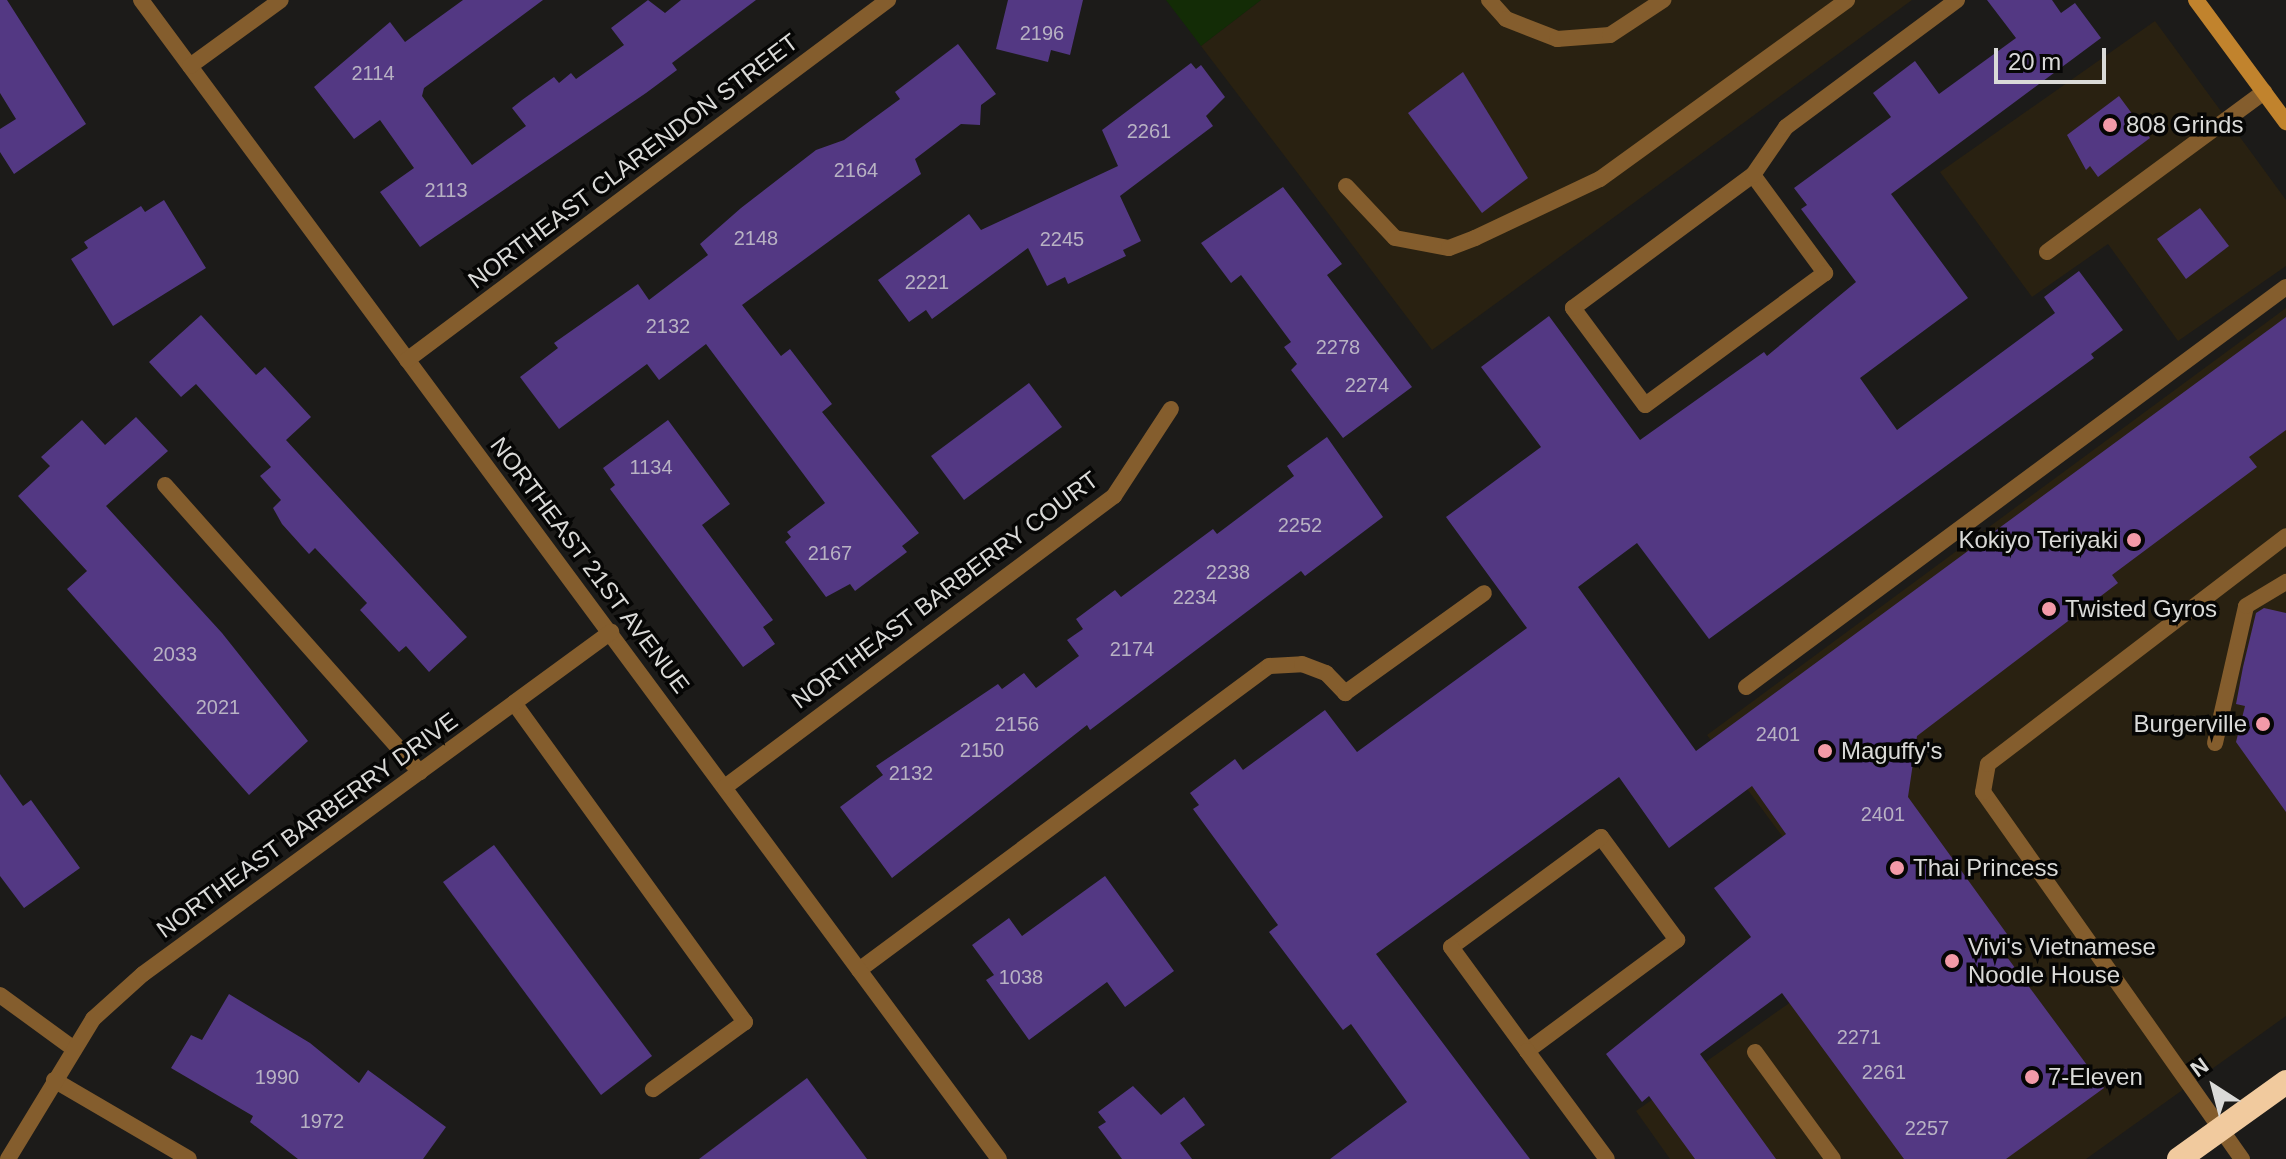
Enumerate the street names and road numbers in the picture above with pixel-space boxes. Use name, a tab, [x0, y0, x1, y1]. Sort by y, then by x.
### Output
street label: NORTHEAST CLARENDON STREET	[462, 27, 804, 295]
street label: NORTHEAST 21ST AVENUE	[484, 430, 696, 700]
street label: NORTHEAST BARBERRY COURT	[786, 465, 1104, 715]
street label: NORTHEAST BARBERRY DRIVE	[151, 706, 463, 944]

